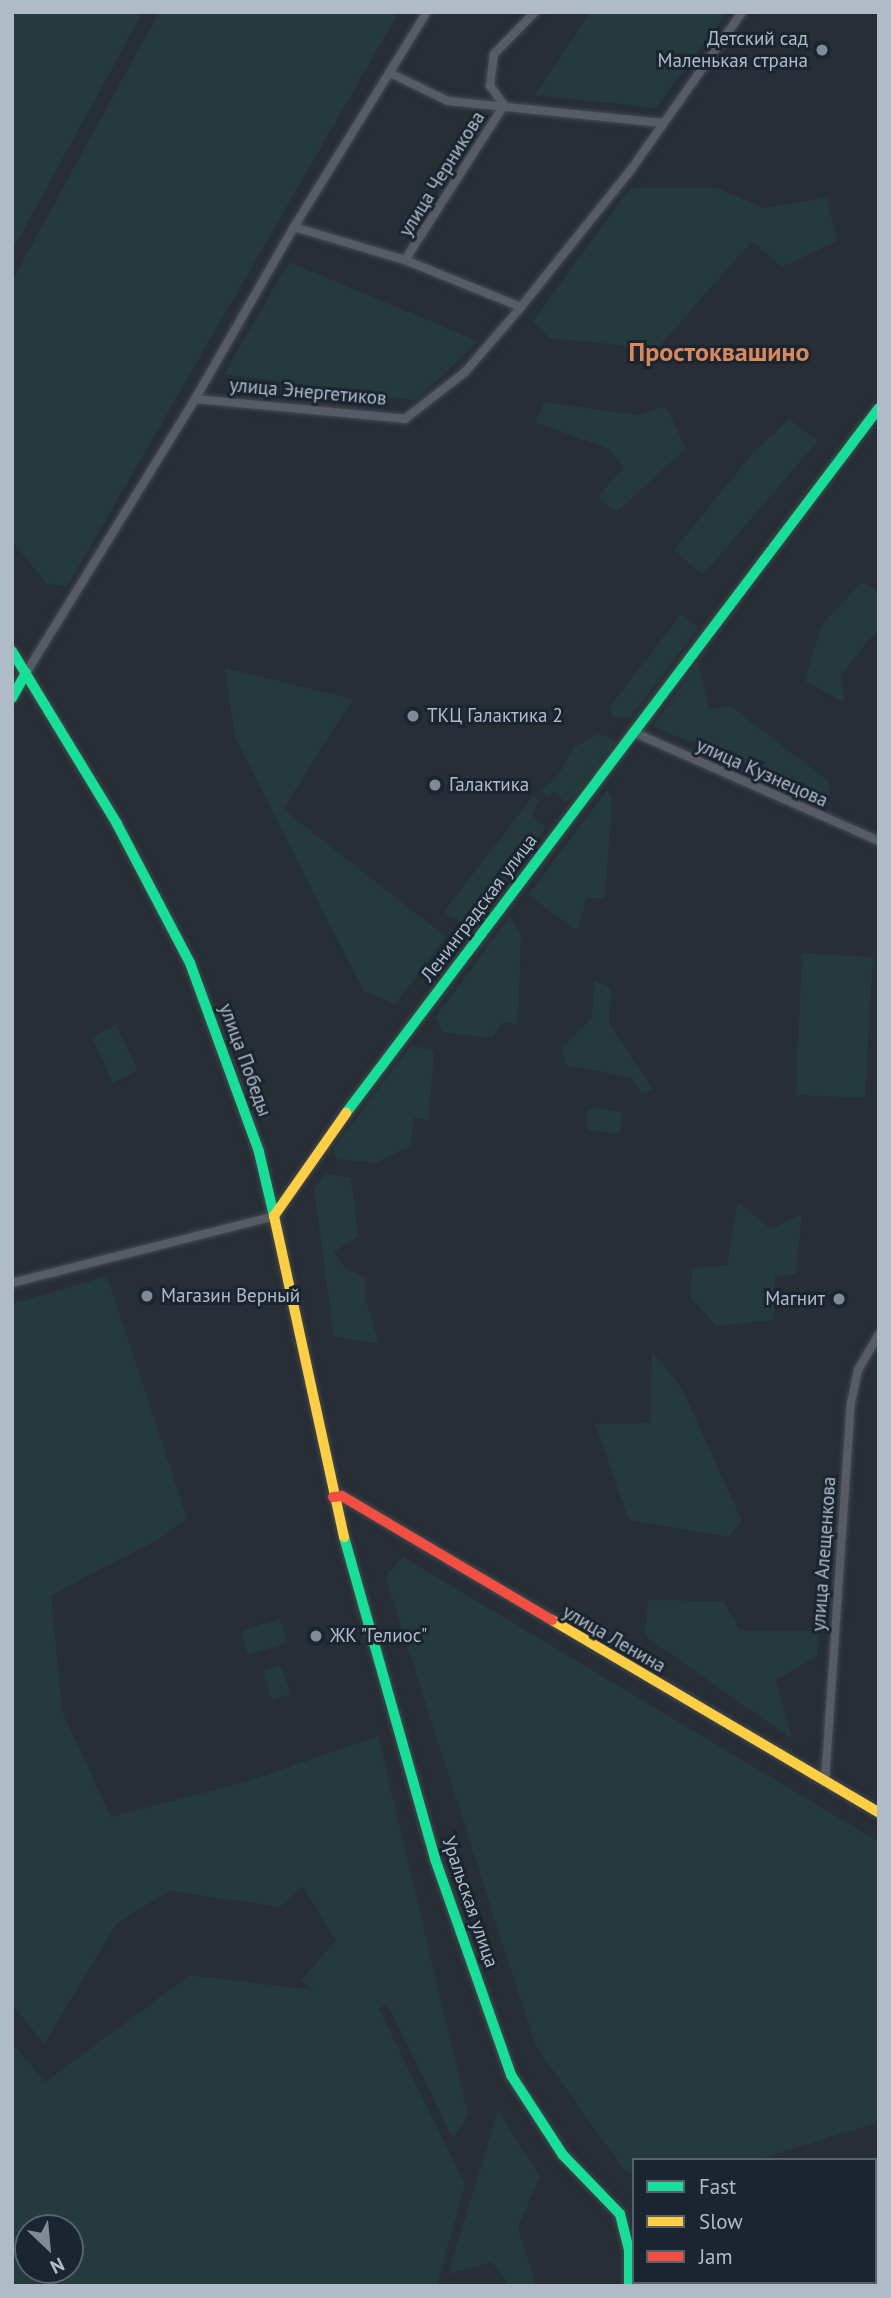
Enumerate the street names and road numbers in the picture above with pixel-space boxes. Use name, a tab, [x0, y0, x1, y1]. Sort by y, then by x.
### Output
street label: улица Черникова	[394, 107, 490, 241]
street label: улица Энергетиков	[229, 374, 387, 410]
street label: улица Кузнецова	[693, 734, 831, 812]
street label: Ленинградская улица	[416, 830, 542, 986]
street label: улица Победы	[214, 1000, 276, 1120]
street label: улица Алещенкова	[807, 1475, 841, 1633]
street label: улица Ленина	[558, 1600, 670, 1678]
street label: Уральская улица	[437, 1834, 503, 1970]

